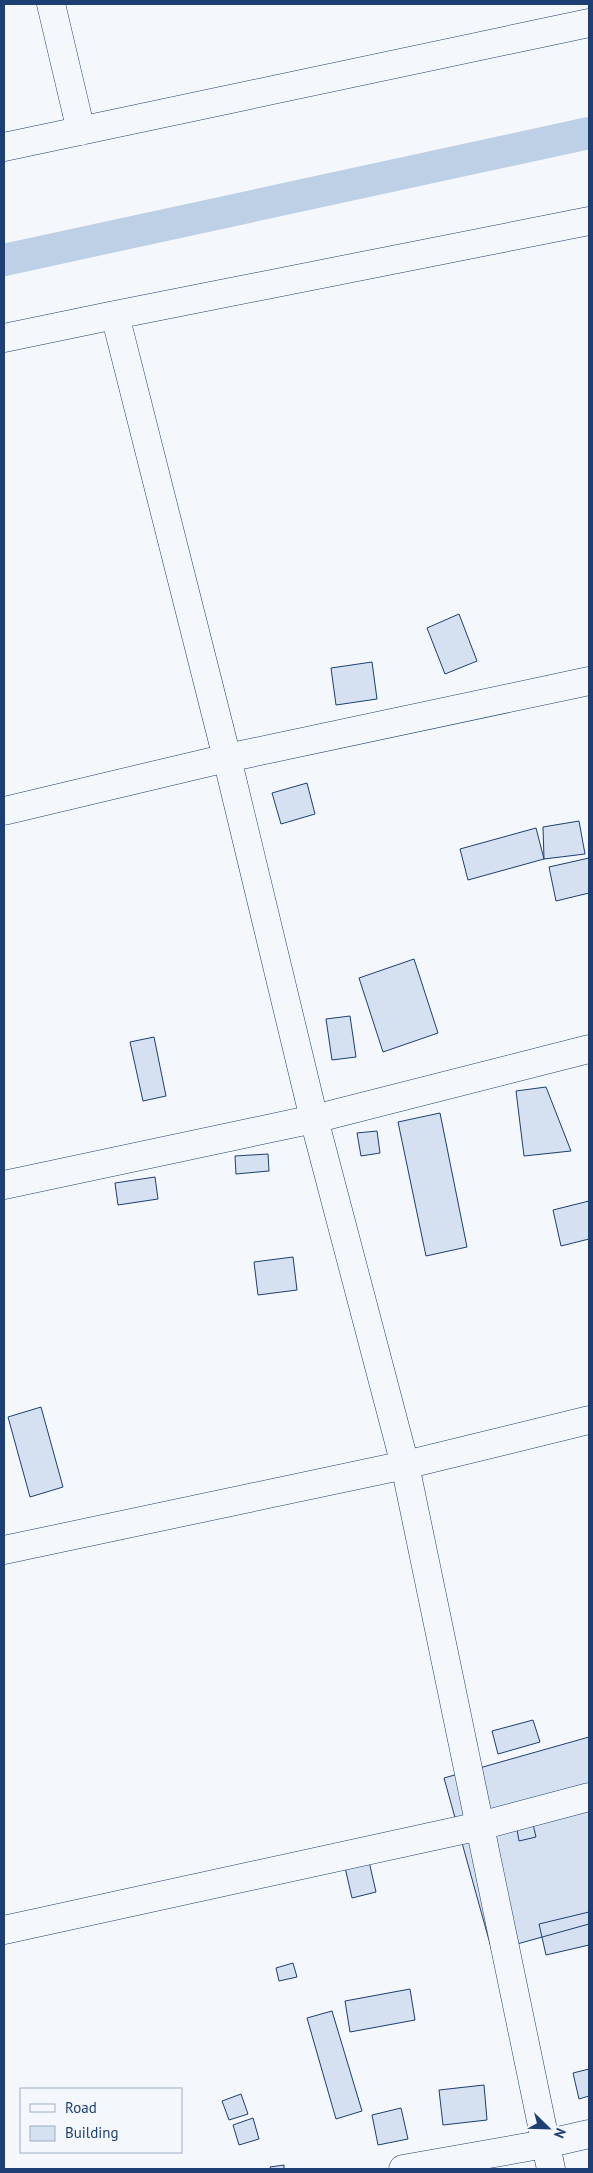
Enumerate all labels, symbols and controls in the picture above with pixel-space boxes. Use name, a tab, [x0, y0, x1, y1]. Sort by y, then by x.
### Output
legend	[20, 2088, 182, 2153]
text: Road	[65, 2098, 97, 2117]
north arrow	[523, 2103, 573, 2153]
text: Building	[65, 2123, 119, 2142]
text: N	[550, 2125, 570, 2141]

